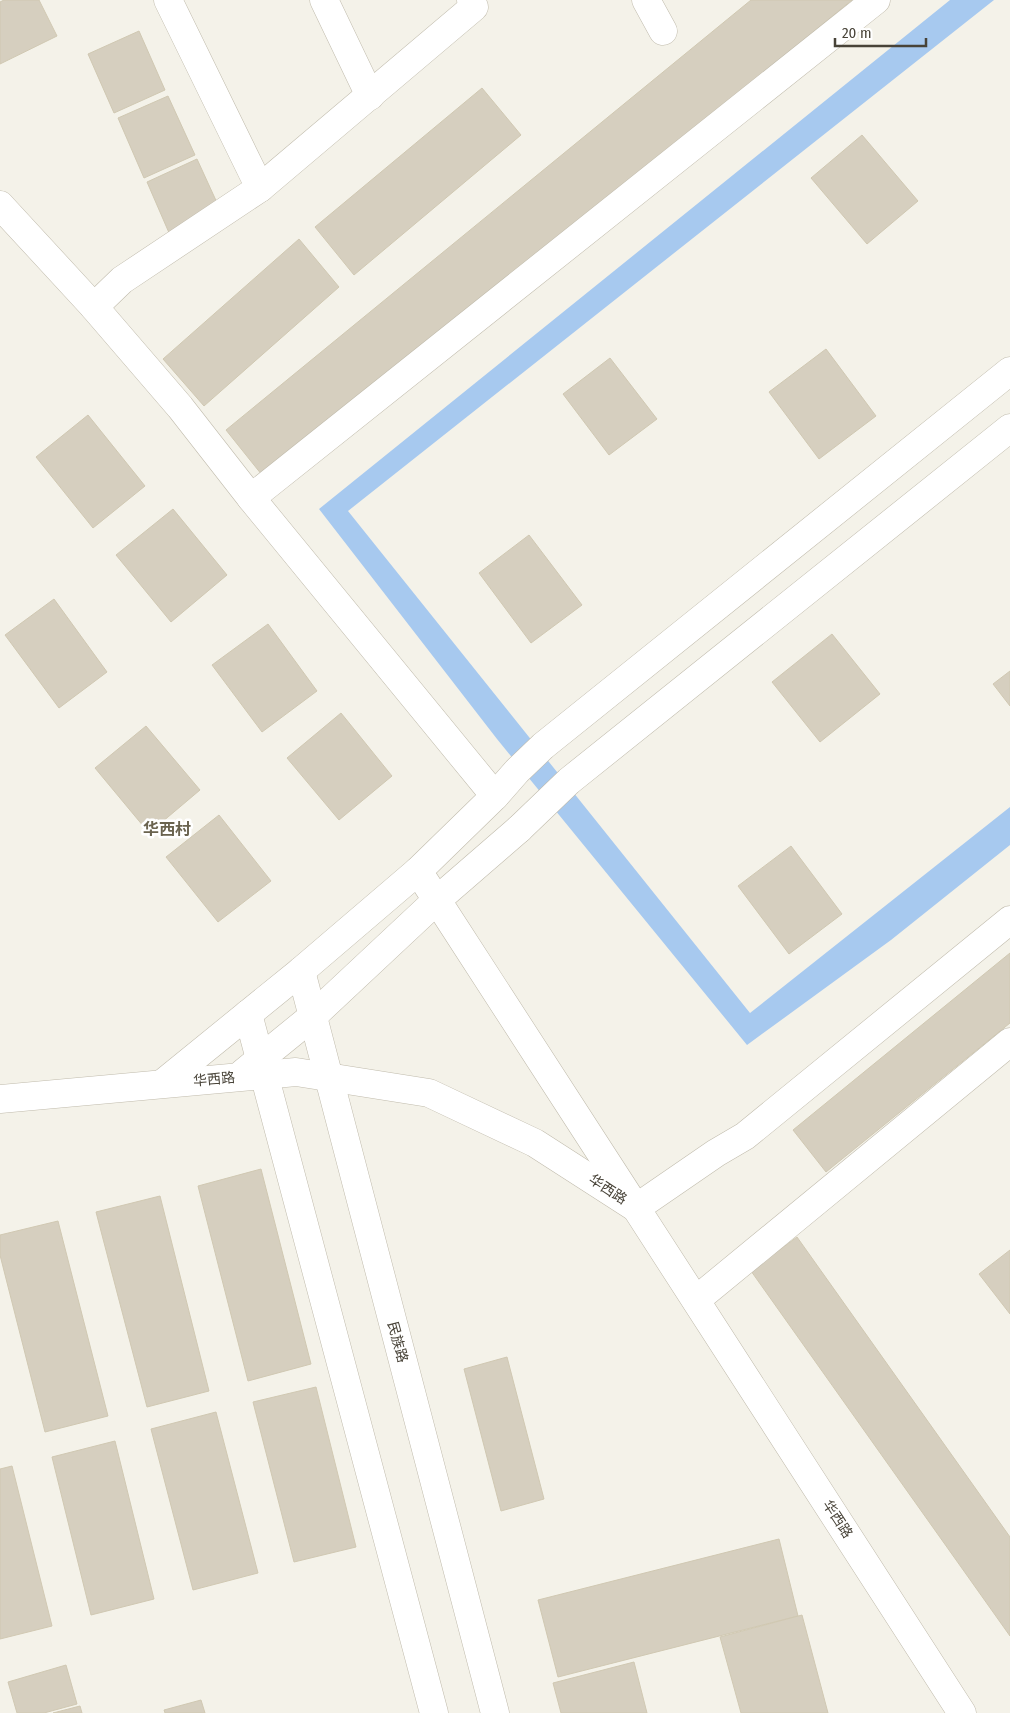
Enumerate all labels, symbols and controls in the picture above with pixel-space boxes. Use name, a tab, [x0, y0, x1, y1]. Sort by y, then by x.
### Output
scale bar	[835, 15, 926, 47]
text: 20 m	[842, 24, 872, 42]
district label: 华西村	[143, 820, 191, 839]
street label: 华西路	[192, 1069, 236, 1090]
street label: 华西路	[585, 1171, 630, 1208]
street label: 民族路	[384, 1320, 411, 1365]
street label: 华西路	[819, 1497, 856, 1542]

